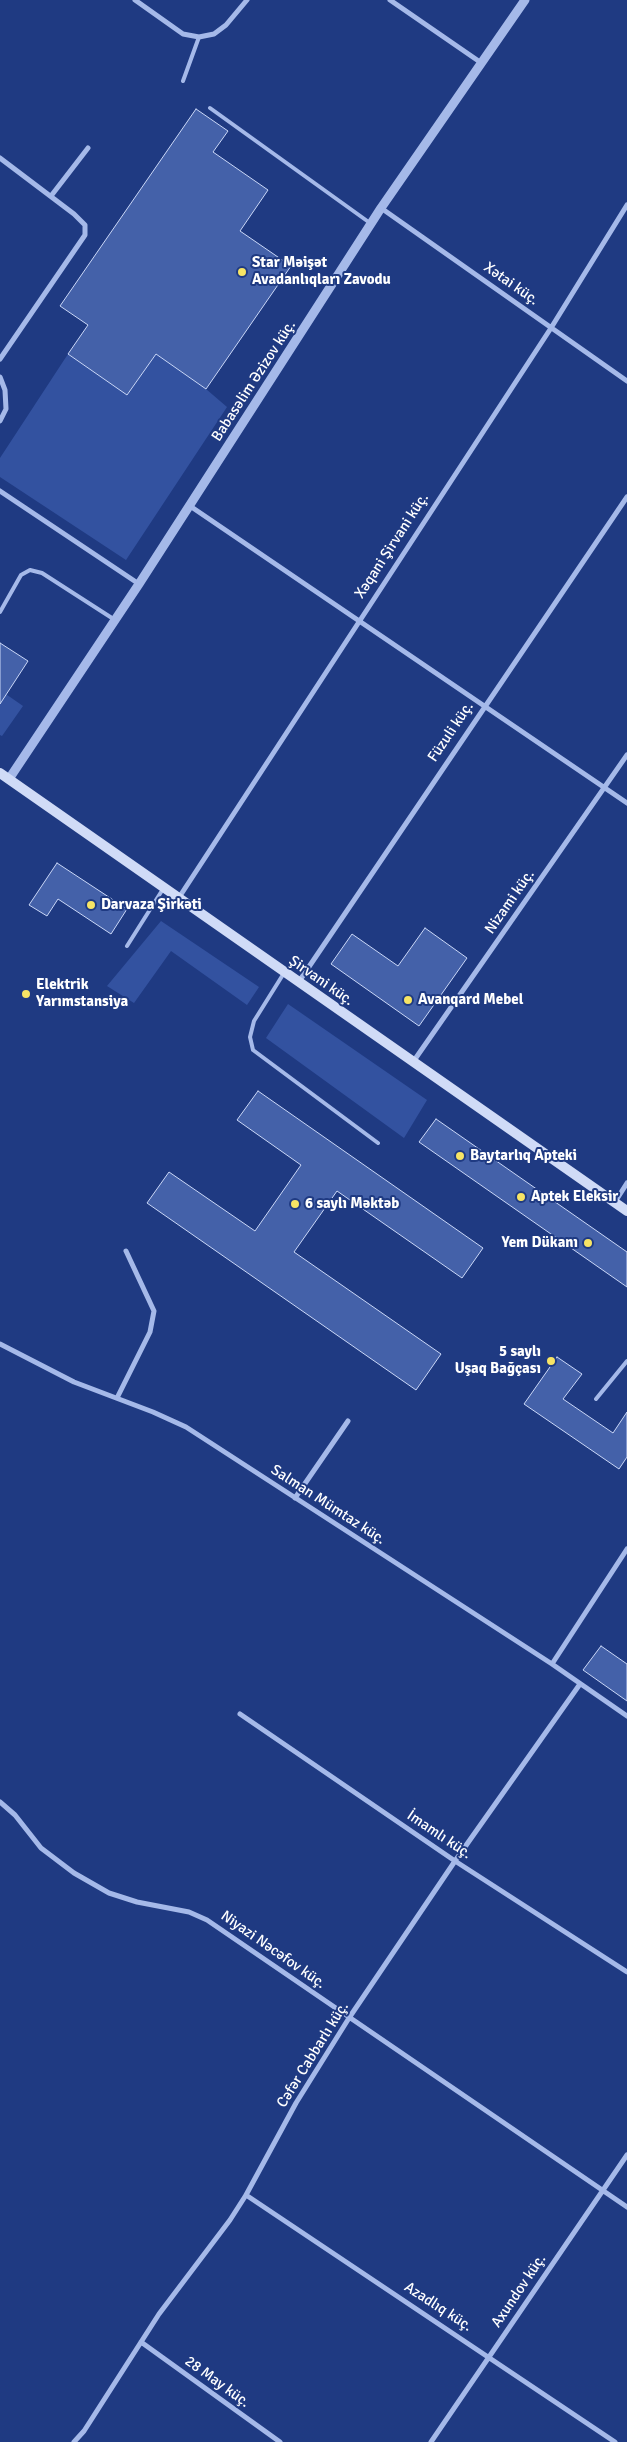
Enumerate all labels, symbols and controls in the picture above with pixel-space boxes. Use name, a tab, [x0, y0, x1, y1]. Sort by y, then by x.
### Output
place label: Star Məişət Avadanlıqları Zavodu	[252, 254, 391, 289]
street label: Xətai küç.	[480, 259, 542, 309]
marker: Star Məişət Avadanlıqları Zavodu	[236, 266, 248, 278]
street label: Babasəlim Əzizov küç.	[208, 317, 300, 445]
street label: Xəqani Şirvani küç.	[351, 490, 433, 602]
street label: Füzuli küç.	[424, 698, 478, 766]
street label: Nizami küç.	[481, 866, 539, 938]
place label: Darvaza Şirkəti	[101, 896, 202, 914]
marker: Darvaza Şirkəti	[85, 899, 97, 911]
street label: Şirvani küç.	[285, 952, 357, 1010]
place label: Elektrik Yarımstansiya	[36, 976, 128, 1011]
marker: Elektrik Yarımstansiya	[20, 988, 32, 1000]
place label: Avanqard Mebel	[418, 991, 523, 1009]
marker: Avanqard Mebel	[402, 994, 414, 1006]
place label: Baytarlıq Apteki	[470, 1147, 577, 1165]
marker: Baytarlıq Apteki	[454, 1150, 466, 1162]
place label: Aptek Eleksir	[531, 1188, 618, 1206]
marker: Aptek Eleksir	[515, 1191, 527, 1203]
place label: 6 saylı Məktəb	[305, 1195, 399, 1213]
marker: 6 saylı Məktəb	[289, 1198, 301, 1210]
place label: Yem Dükanı	[502, 1234, 578, 1252]
marker: Yem Dükanı	[582, 1237, 594, 1249]
place label: 5 saylı Uşaq Bağçası	[455, 1343, 541, 1378]
marker: 5 saylı Uşaq Bağçası	[545, 1355, 557, 1367]
street label: Salman Mümtaz küç.	[267, 1461, 389, 1549]
street label: İmamlı küç.	[403, 1807, 475, 1863]
street label: Niyazi Nəcəfov küç.	[217, 1907, 329, 1993]
street label: Cəfər Cabbarlı küç.	[273, 1999, 353, 2111]
street label: Axundov küç.	[488, 2251, 550, 2331]
street label: Azadlıq küç.	[401, 2278, 475, 2336]
street label: 28 May küç.	[181, 2352, 253, 2412]

